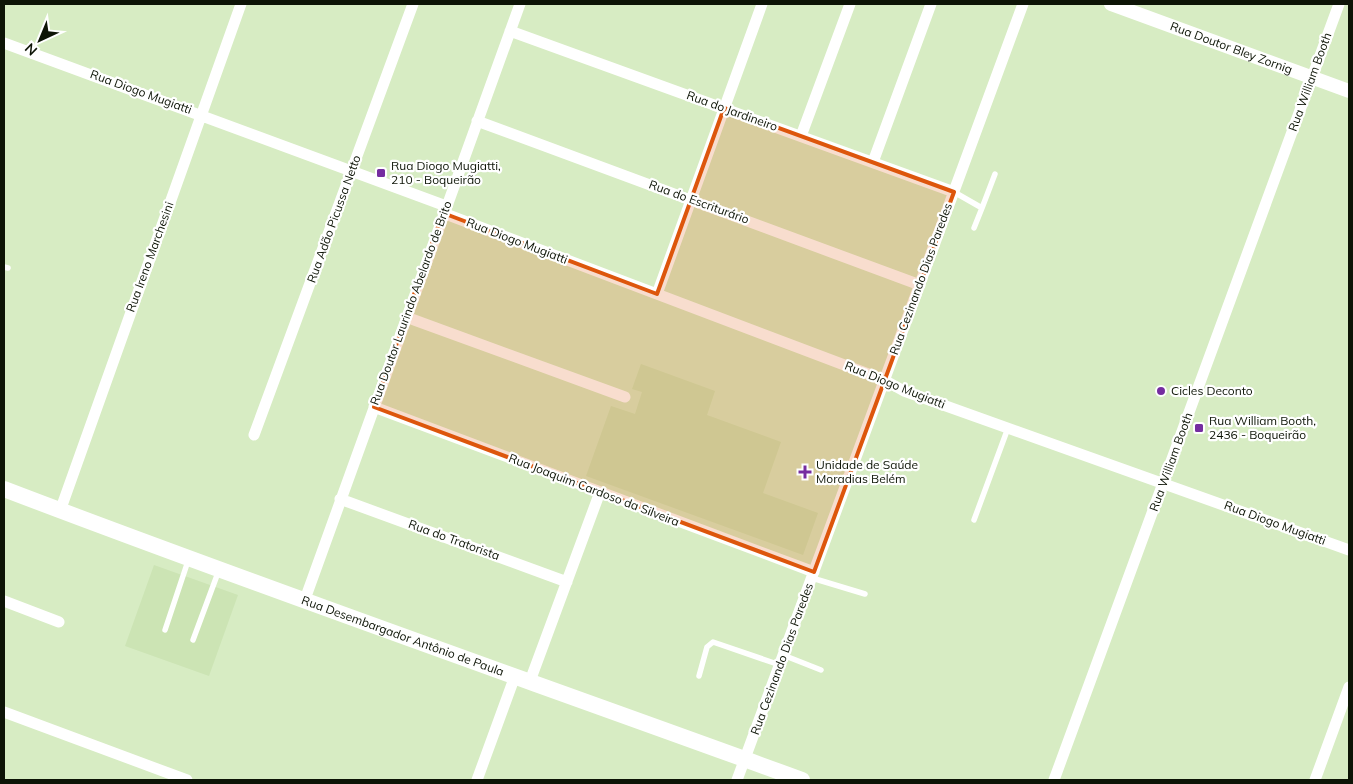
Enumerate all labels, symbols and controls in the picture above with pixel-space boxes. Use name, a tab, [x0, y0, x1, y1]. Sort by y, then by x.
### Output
north arrow	[15, 15, 65, 65]
street label: Rua Doutor Bley Zornig	[1168, 18, 1295, 77]
street label: Rua William Booth	[1285, 30, 1334, 133]
text: N	[21, 39, 41, 59]
street label: Rua Diogo Mugiatti	[88, 66, 194, 117]
street label: Rua do Jardineiro	[685, 87, 780, 134]
street label: Rua Adão Picussa Netto	[303, 153, 364, 285]
place label: Rua Diogo Mugiatti, 210 - Boqueirão	[391, 158, 501, 187]
marker: Rua Diogo Mugiatti, 210 - Boqueirão	[375, 167, 387, 179]
street label: Rua do Escriturário	[647, 176, 751, 227]
street label: Rua Ireno Marchesini	[123, 199, 177, 314]
street label: Rua Doutor Laurindo Abelardo de Brito	[367, 199, 455, 407]
street label: Rua Cezinando Dias Paredes	[886, 201, 955, 357]
street label: Rua Diogo Mugiatti	[465, 214, 570, 267]
street label: Rua Diogo Mugiatti	[843, 358, 948, 412]
place label: Cicles Deconto	[1171, 383, 1253, 398]
marker: Cicles Deconto	[1155, 385, 1167, 397]
street label: Rua William Booth	[1146, 410, 1195, 513]
place label: Rua William Booth, 2436 - Boqueirão	[1209, 413, 1316, 442]
marker: Rua William Booth, 2436 - Boqueirão	[1193, 422, 1205, 434]
street label: Rua Joaquim Cardoso da Silveira	[507, 450, 682, 529]
place label: Unidade de Saúde Moradias Belém	[816, 457, 918, 486]
marker: Unidade de Saúde Moradias Belém	[798, 465, 812, 479]
street label: Rua Diogo Mugiatti	[1222, 497, 1328, 548]
street label: Rua do Tratorista	[406, 516, 502, 563]
street label: Rua Cezinando Dias Paredes	[747, 581, 816, 737]
street label: Rua Desembargador Antônio de Paula	[300, 592, 506, 679]

